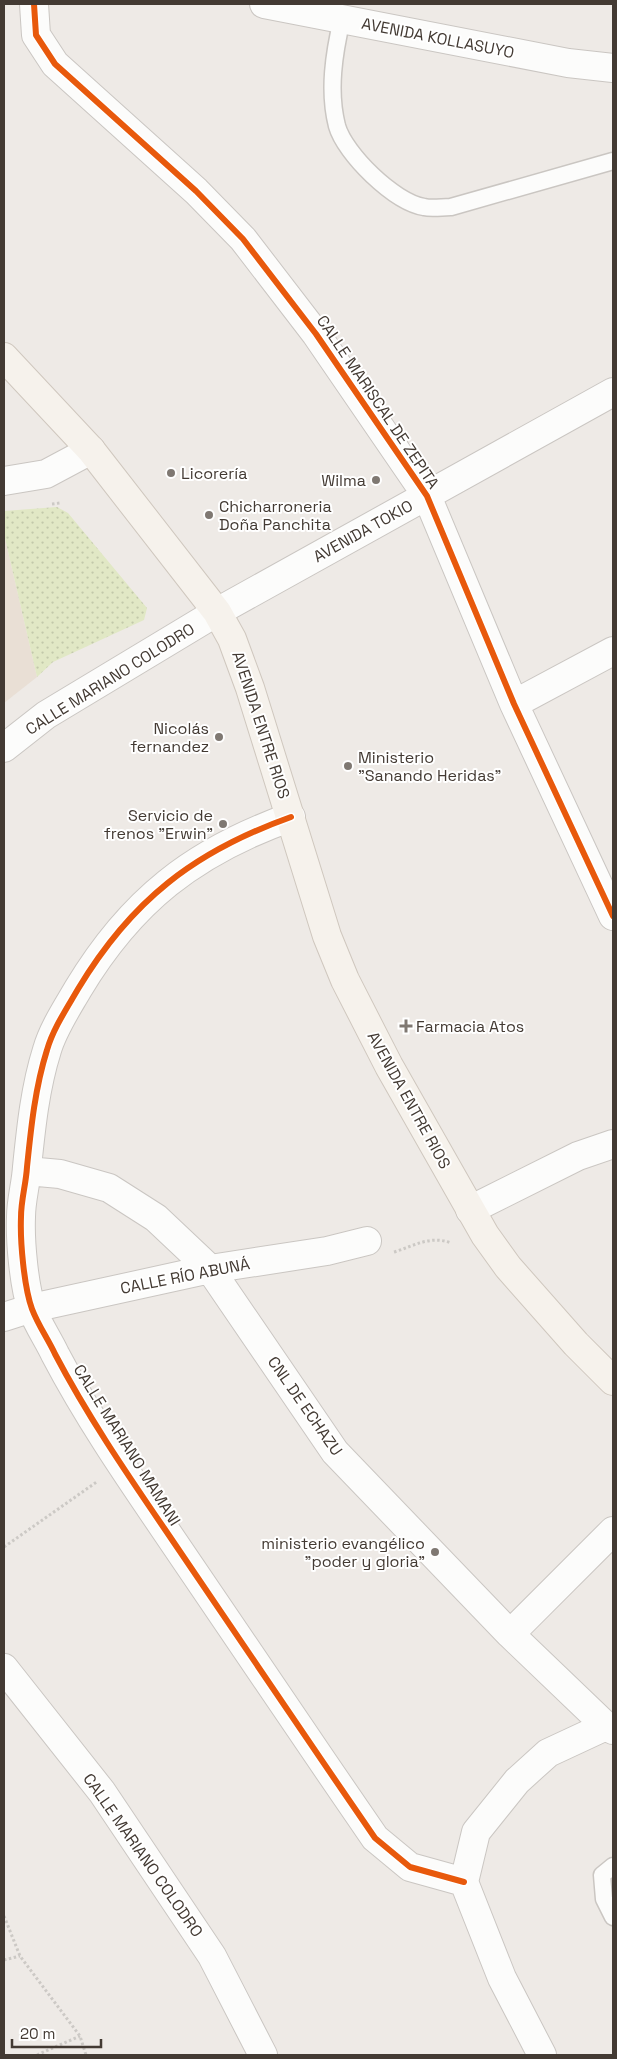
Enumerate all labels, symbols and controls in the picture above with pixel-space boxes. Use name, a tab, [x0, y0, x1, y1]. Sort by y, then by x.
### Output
street label: AVENIDA KOLLASUYO	[360, 13, 516, 63]
street label: CALLE MARISCAL DE ZEPITA	[312, 311, 444, 493]
place label: Licorería	[181, 463, 247, 484]
marker: Licorería	[165, 467, 177, 479]
place label: Wilma	[321, 470, 366, 491]
marker: Wilma	[370, 474, 382, 486]
street label: AVENIDA TOKIO	[309, 495, 417, 567]
place label: Chicharroneria Doña Panchita	[219, 496, 332, 535]
marker: Chicharroneria Doña Panchita	[203, 509, 215, 521]
street label: CALLE MARIANO COLODRO	[22, 618, 198, 740]
street label: AVENIDA ENTRE RIOS	[227, 649, 295, 802]
place label: Nicolás fernandez	[130, 718, 209, 757]
marker: Nicolás fernandez	[213, 731, 225, 743]
place label: Ministerio "Sanando Heridas"	[358, 747, 501, 786]
marker: Ministerio "Sanando Heridas"	[342, 760, 354, 772]
place label: Servicio de frenos "Erwin"	[104, 805, 213, 844]
marker: Servicio de frenos "Erwin"	[217, 818, 229, 830]
place label: Farmacia Atos	[416, 1016, 524, 1037]
marker: Farmacia Atos	[400, 1020, 412, 1032]
street label: AVENIDA ENTRE RIOS	[363, 1028, 456, 1173]
street label: CALLE RÍO ABUNÁ	[118, 1253, 252, 1299]
street label: CNL DE ECHAZU	[263, 1352, 347, 1460]
street label: CALLE MARIANO MAMANI	[69, 1360, 185, 1530]
place label: ministerio evangélico "poder y gloria"	[261, 1533, 425, 1572]
marker: ministerio evangélico "poder y gloria"	[429, 1546, 441, 1558]
street label: CALLE MARIANO COLODRO	[78, 1769, 208, 1941]
scale bar	[12, 2016, 101, 2048]
text: 20 m	[20, 2024, 55, 2043]

